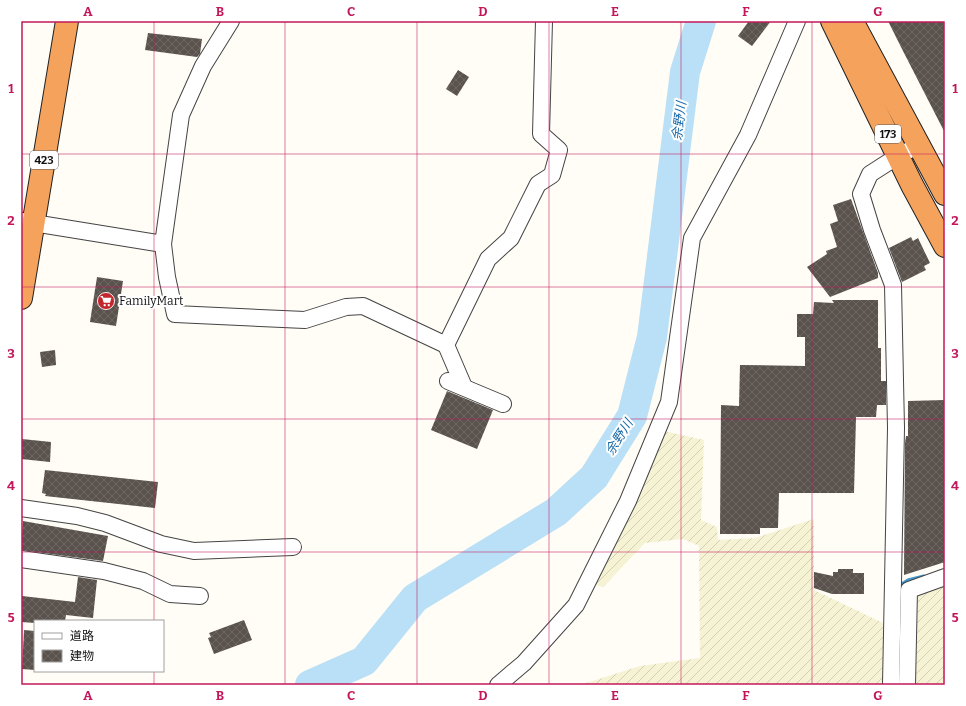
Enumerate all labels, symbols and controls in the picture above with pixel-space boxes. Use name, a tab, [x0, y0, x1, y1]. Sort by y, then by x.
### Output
text: A	[83, 4, 93, 19]
text: B	[216, 4, 224, 19]
text: C	[347, 4, 355, 19]
text: D	[478, 4, 488, 19]
text: E	[611, 4, 619, 19]
text: F	[742, 4, 750, 19]
text: G	[873, 4, 883, 19]
text: 1	[8, 81, 14, 96]
text: 1	[952, 81, 958, 96]
water label: 余野川	[669, 99, 689, 141]
road number: 173	[875, 125, 901, 143]
road number: 423	[30, 151, 58, 169]
text: 2	[7, 213, 15, 228]
text: 2	[951, 213, 959, 228]
supermarket icon: FamilyMart	[96, 291, 116, 311]
place label: FamilyMart	[119, 294, 184, 308]
text: 3	[7, 346, 15, 361]
text: 3	[951, 346, 959, 361]
water label: 余野川	[602, 415, 637, 458]
text: 4	[7, 478, 15, 493]
text: 4	[951, 478, 959, 493]
text: 5	[7, 610, 15, 625]
text: 5	[951, 610, 959, 625]
legend	[34, 620, 164, 672]
text: 道路	[70, 629, 94, 643]
text: 建物	[70, 649, 94, 663]
text: A	[83, 688, 93, 703]
text: B	[216, 688, 224, 703]
text: C	[347, 688, 355, 703]
text: D	[478, 688, 488, 703]
text: E	[611, 688, 619, 703]
text: F	[742, 688, 750, 703]
text: G	[873, 688, 883, 703]

